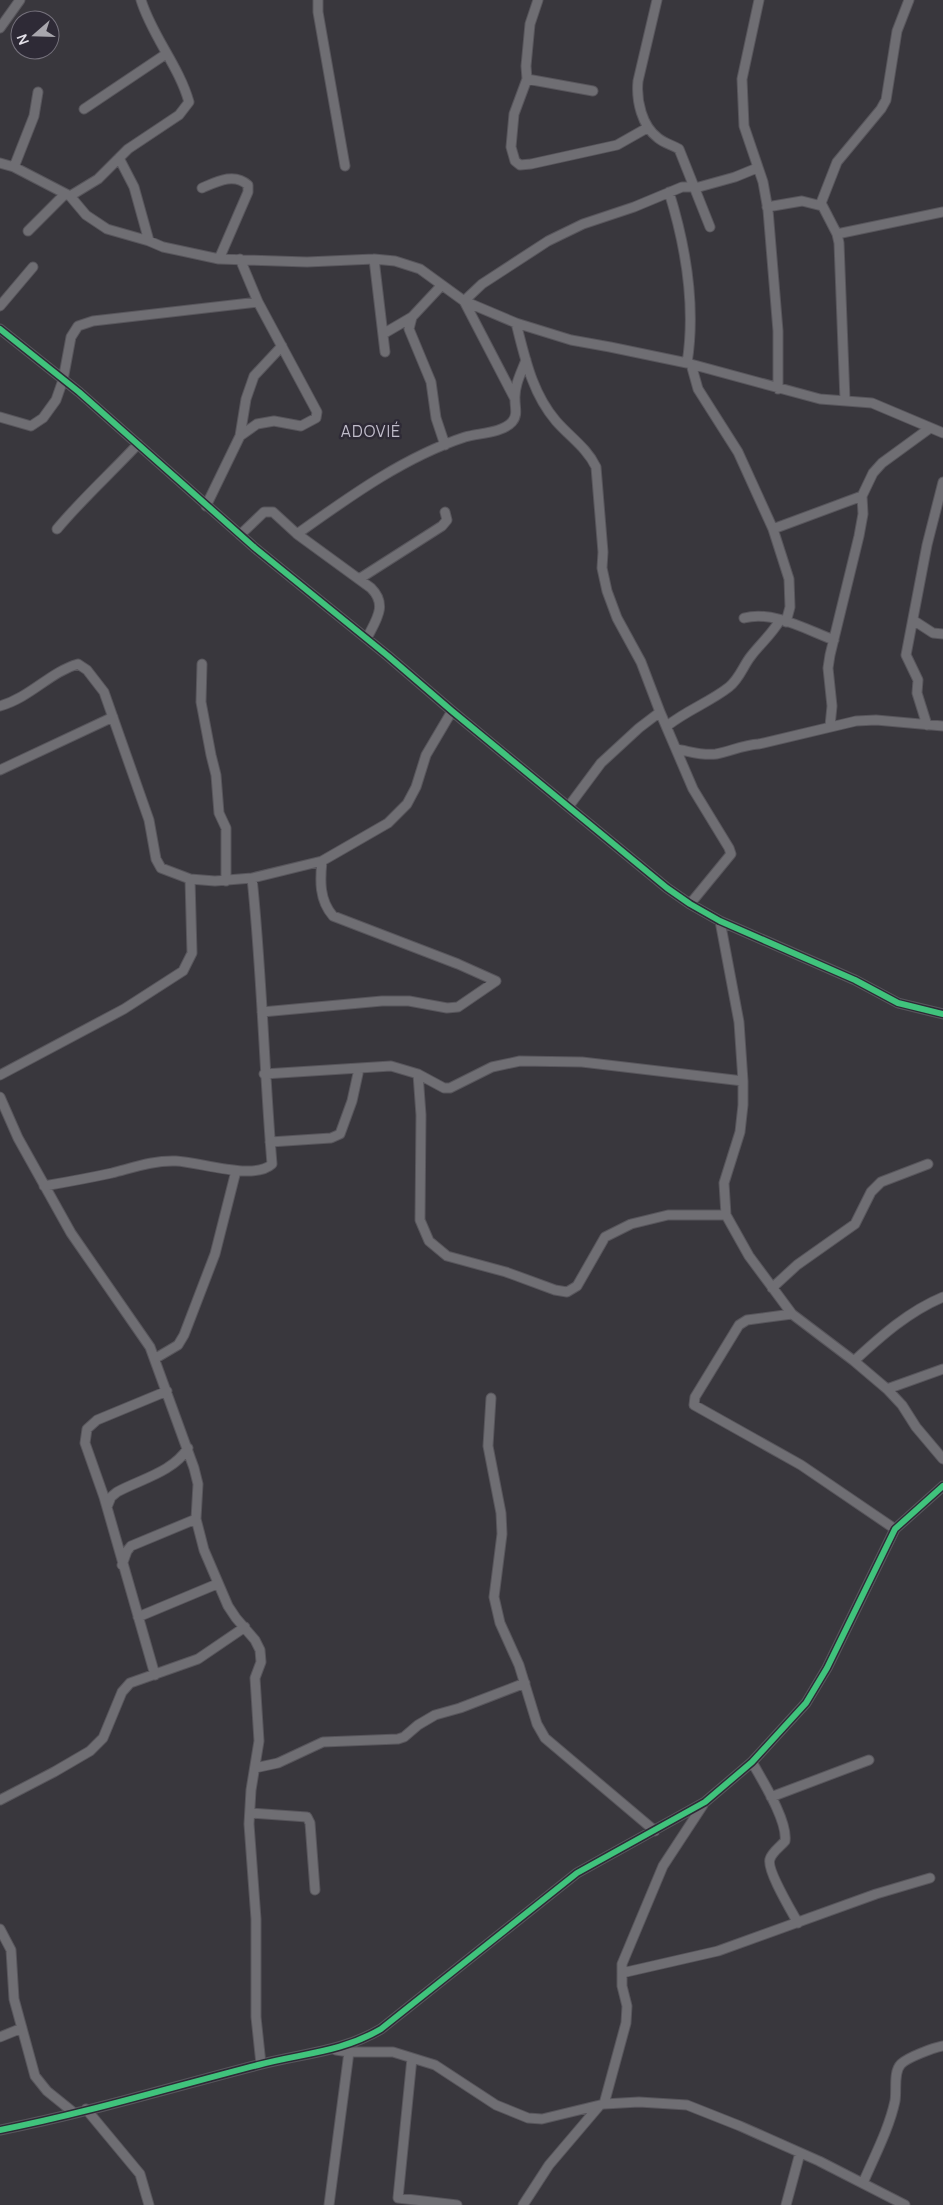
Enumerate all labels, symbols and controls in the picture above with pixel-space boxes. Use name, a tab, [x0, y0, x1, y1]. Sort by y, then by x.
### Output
north arrow	[10, 10, 60, 60]
text: N	[12, 32, 33, 48]
district label: ADOVIÉ	[341, 420, 401, 442]

